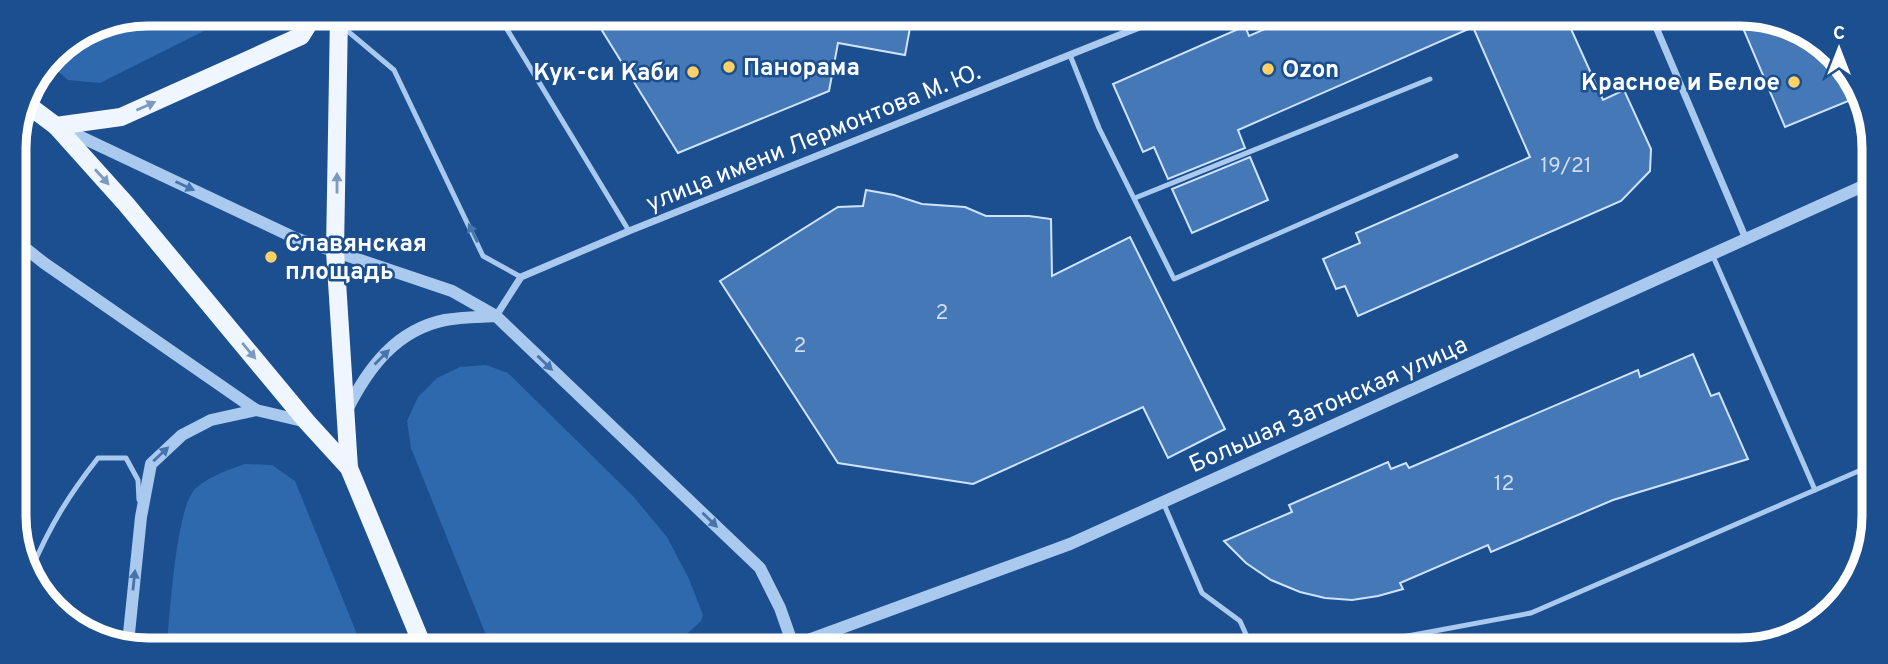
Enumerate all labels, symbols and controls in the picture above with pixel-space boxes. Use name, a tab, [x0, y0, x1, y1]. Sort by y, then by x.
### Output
north arrow	[1804, 14, 1874, 84]
text: С	[1833, 22, 1845, 46]
place label: Панорама	[743, 54, 860, 84]
place label: Ozon	[1282, 56, 1339, 86]
street label: улица имени Лермонтова М. Ю.	[642, 58, 985, 220]
place label: Кук-си Каби	[533, 59, 679, 89]
marker: Панорама	[721, 59, 737, 75]
marker: Ozon	[1260, 61, 1276, 77]
marker: Кук-си Каби	[685, 64, 701, 80]
place label: Красное и Белое	[1581, 69, 1780, 99]
marker: Красное и Белое	[1786, 74, 1802, 90]
one-way arrow	[136, 100, 156, 112]
house number: 19/21	[1540, 153, 1592, 180]
one-way arrow	[94, 168, 110, 186]
one-way arrow	[331, 172, 343, 194]
one-way arrow	[175, 180, 195, 192]
one-way arrow	[467, 223, 478, 243]
place label: Славянская площадь	[285, 230, 427, 288]
marker: Славянская площадь	[263, 249, 279, 265]
house number: 2	[936, 300, 948, 327]
street label: Большая Затонская улица	[1185, 331, 1473, 481]
house number: 2	[794, 333, 806, 360]
one-way arrow	[241, 341, 256, 359]
one-way arrow	[374, 348, 391, 365]
one-way arrow	[537, 354, 554, 371]
one-way arrow	[152, 446, 170, 462]
house number: 12	[1494, 471, 1514, 498]
one-way arrow	[701, 511, 718, 527]
one-way arrow	[129, 569, 140, 591]

